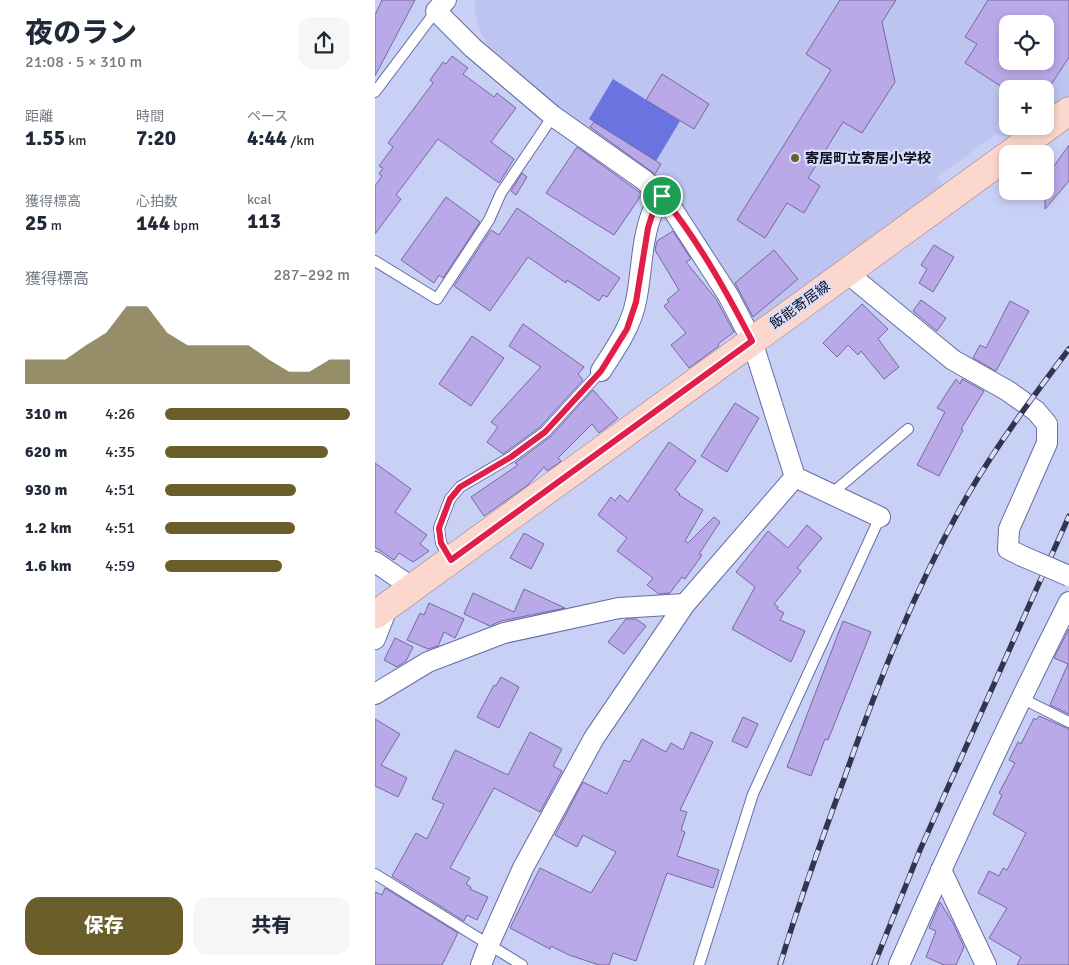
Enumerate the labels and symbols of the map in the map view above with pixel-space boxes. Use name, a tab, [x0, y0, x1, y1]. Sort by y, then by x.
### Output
place label: 寄居町立寄居小学校	[805, 150, 931, 167]
marker: 寄居町立寄居小学校	[789, 152, 801, 164]
pin	[641, 175, 683, 217]
street label: 飯能寄居線	[767, 278, 833, 332]

